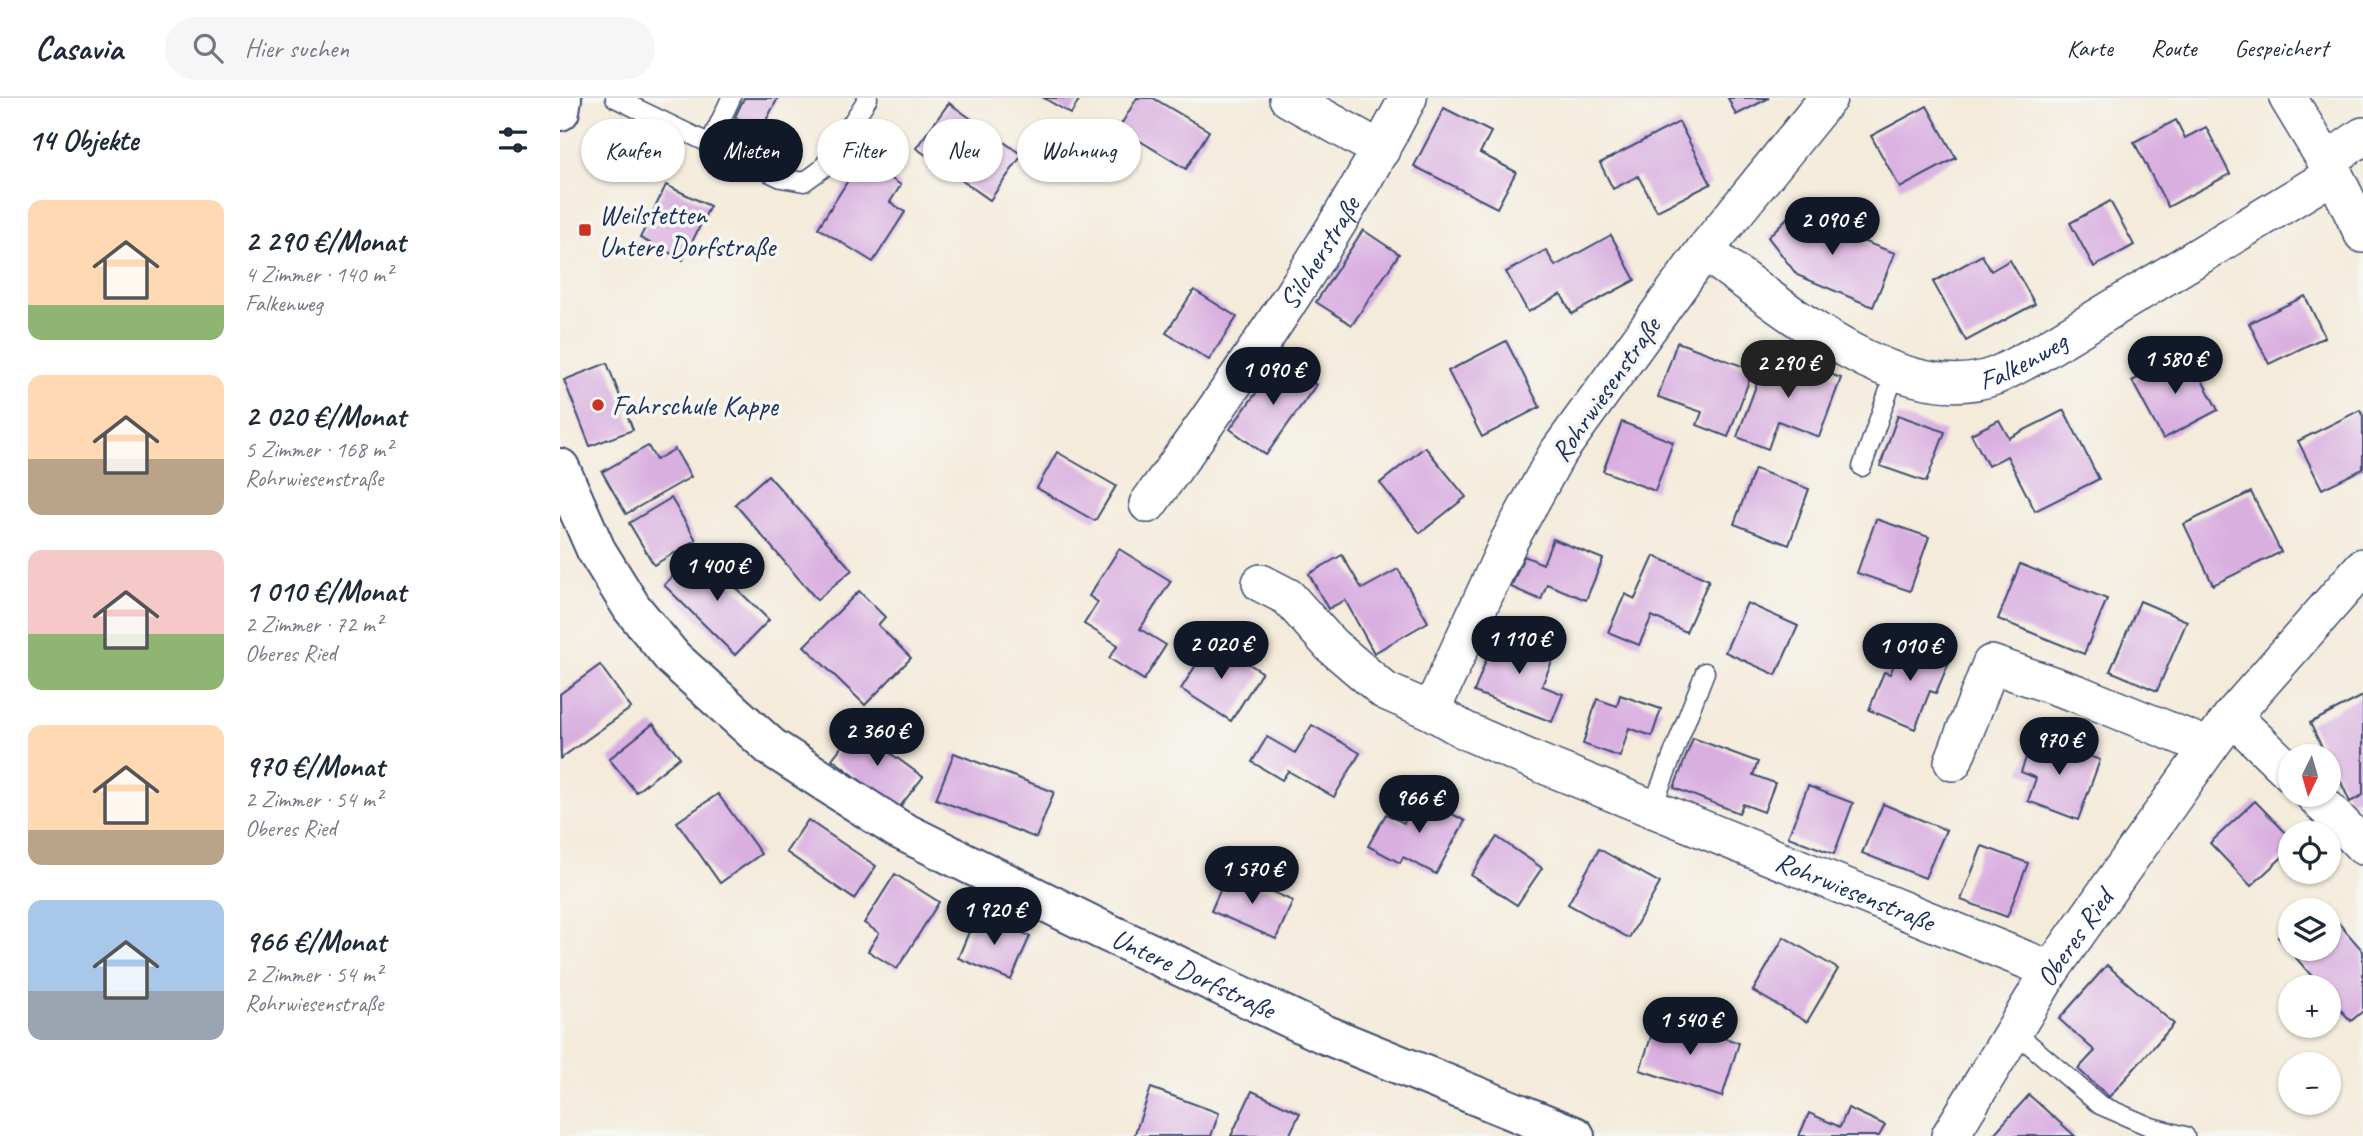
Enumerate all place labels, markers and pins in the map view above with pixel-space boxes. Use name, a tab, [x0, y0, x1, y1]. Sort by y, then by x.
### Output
place label: Weilstetten Untere Dorfstraße	[599, 197, 777, 264]
pin: 2 090 €	[1767, 198, 1897, 257]
marker: Weilstetten Untere Dorfstraße	[577, 222, 593, 238]
pin: 1 580 €	[2110, 336, 2240, 396]
pin: 2 290 €	[1723, 341, 1853, 400]
pin: 1 090 €	[1208, 348, 1338, 407]
place label: Fahrschule Kappe	[612, 388, 780, 423]
marker: Fahrschule Kappe	[590, 397, 606, 413]
pin: 1 400 €	[652, 544, 782, 603]
pin: 1 110 €	[1454, 616, 1584, 676]
pin: 2 020 €	[1156, 622, 1286, 681]
pin: 1 010 €	[1845, 624, 1975, 683]
pin: 2 360 €	[812, 708, 942, 768]
pin: 970 €	[2010, 718, 2108, 777]
pin: 966 €	[1370, 776, 1468, 835]
pin: 1 570 €	[1187, 846, 1317, 906]
pin: 1 920 €	[929, 888, 1059, 947]
pin: 1 540 €	[1625, 998, 1755, 1057]

